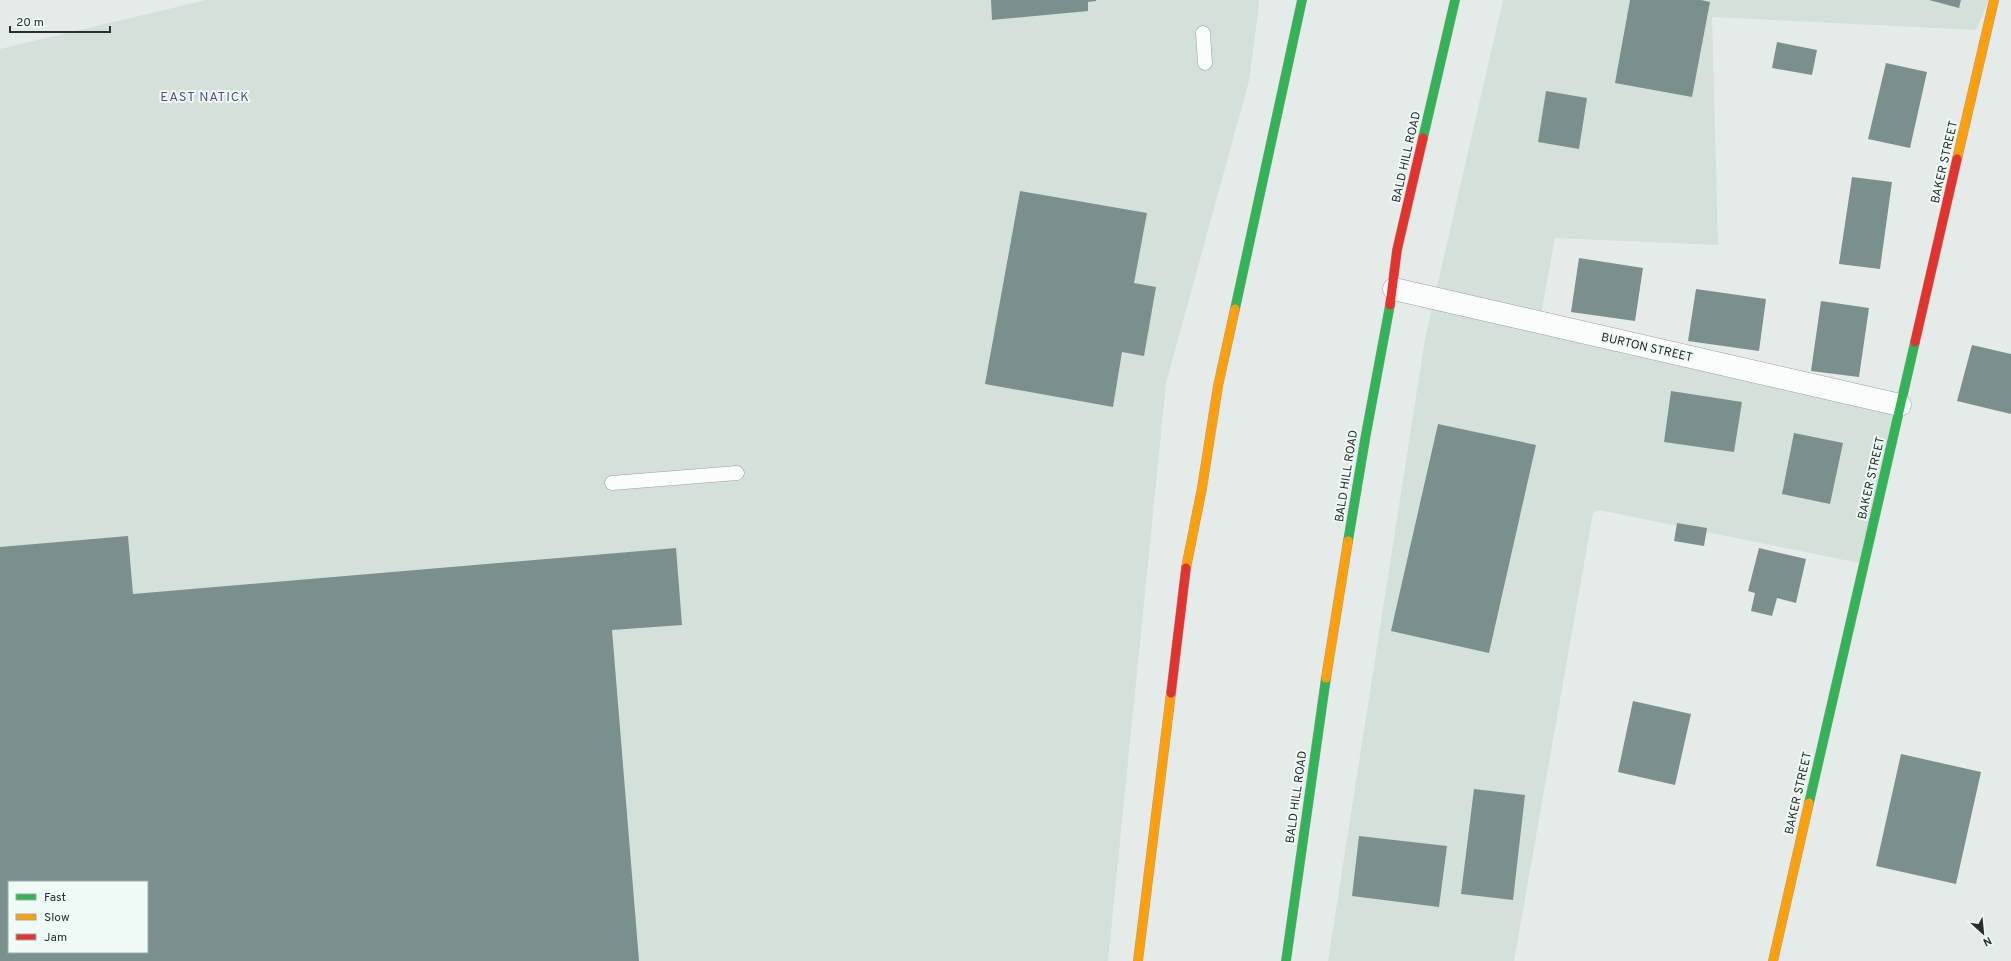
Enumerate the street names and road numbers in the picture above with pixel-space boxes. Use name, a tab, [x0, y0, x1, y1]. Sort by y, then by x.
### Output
street label: BALD HILL ROAD	[1389, 110, 1425, 204]
street label: BAKER STREET	[1928, 119, 1962, 205]
street label: BURTON STREET	[1599, 330, 1694, 366]
street label: BALD HILL ROAD	[1332, 429, 1362, 523]
street label: BAKER STREET	[1855, 435, 1889, 521]
street label: BALD HILL ROAD	[1283, 750, 1311, 844]
street label: BAKER STREET	[1782, 750, 1816, 836]

